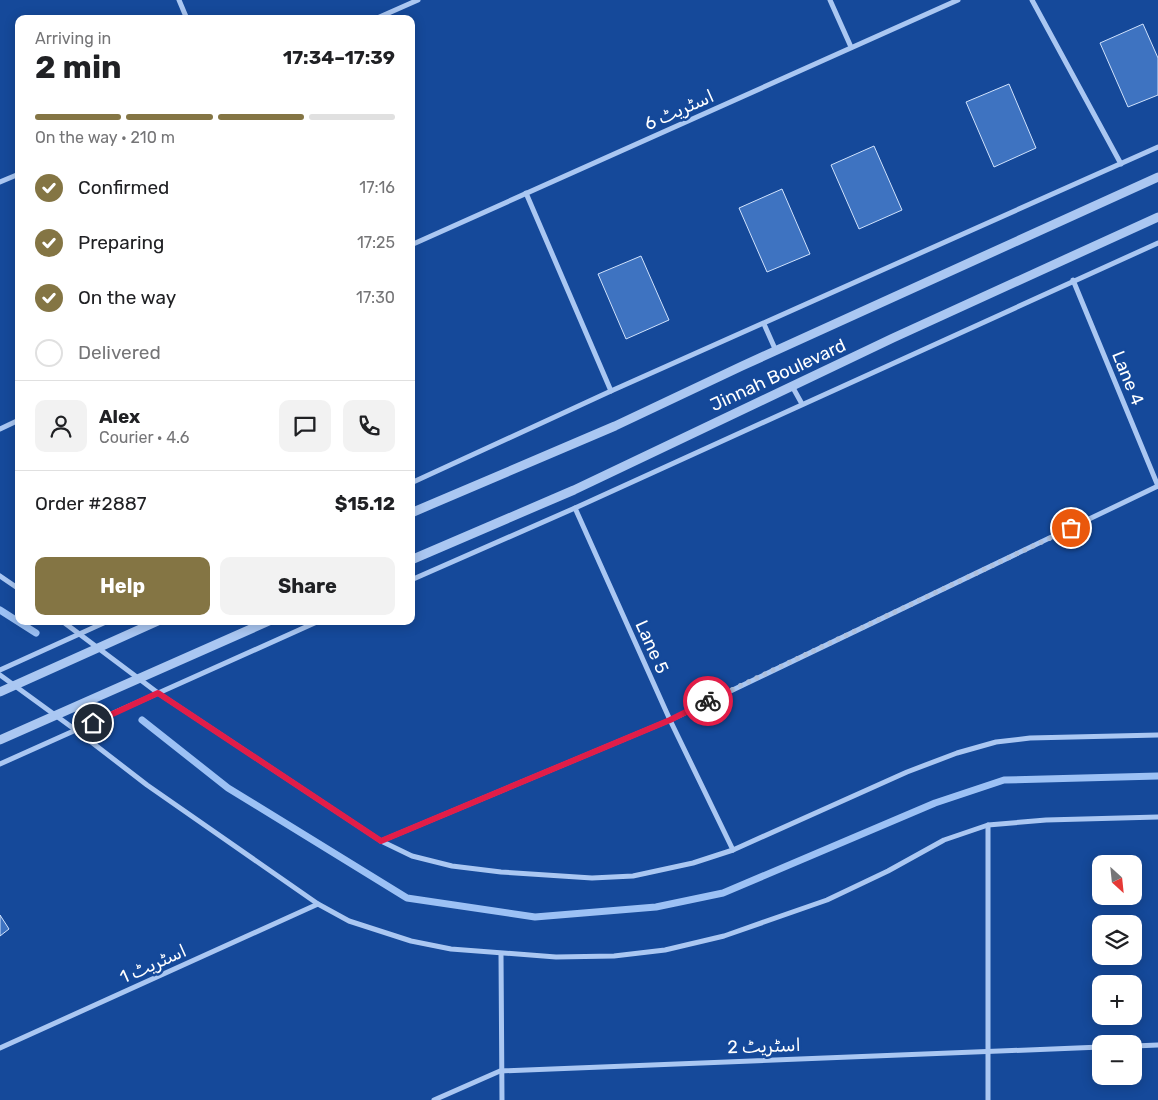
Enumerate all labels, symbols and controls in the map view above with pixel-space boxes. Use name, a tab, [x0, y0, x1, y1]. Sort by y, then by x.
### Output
text: Arriving in	[35, 29, 111, 48]
text: 17:34–17:39	[283, 46, 395, 69]
text: 2 min	[35, 48, 122, 86]
street label: اسٹریٹ 6	[641, 85, 717, 135]
text: On the way · 210 m	[35, 128, 175, 147]
icon: check	[35, 174, 63, 202]
text: Confirmed	[78, 176, 169, 199]
text: 17:16	[359, 178, 395, 197]
icon: check	[35, 229, 63, 257]
text: Preparing	[78, 231, 164, 254]
text: 17:25	[357, 233, 395, 252]
icon: check	[35, 284, 63, 312]
text: On the way	[78, 286, 176, 309]
text: 17:30	[356, 288, 395, 307]
street label: Jinnah Boulevard	[707, 334, 849, 416]
text: Delivered	[78, 341, 161, 364]
street label: Lane 4	[1107, 348, 1149, 408]
button: person	[35, 400, 87, 452]
button: chat	[279, 400, 331, 452]
button: phone	[343, 400, 395, 452]
text: Alex	[99, 405, 140, 428]
text: Courier · 4.6	[99, 428, 189, 447]
text: Order #2887	[35, 492, 147, 515]
text: $15.12	[335, 492, 395, 515]
pin	[1050, 507, 1092, 549]
icon: bag	[1057, 514, 1085, 542]
button: Help	[35, 557, 210, 615]
button: Share	[220, 557, 395, 615]
street label: Lane 5	[631, 617, 673, 677]
courier	[683, 676, 733, 726]
icon: bike	[694, 687, 722, 715]
pin	[72, 702, 114, 744]
icon: home	[79, 709, 107, 737]
north arrow	[1092, 855, 1142, 905]
map controls	[1092, 855, 1142, 1085]
button: layers	[1092, 915, 1142, 965]
street label: اسٹریٹ 1	[116, 940, 190, 988]
button: +	[1092, 975, 1142, 1025]
street label: اسٹریٹ 2	[727, 1034, 801, 1058]
button: −	[1092, 1035, 1142, 1085]

